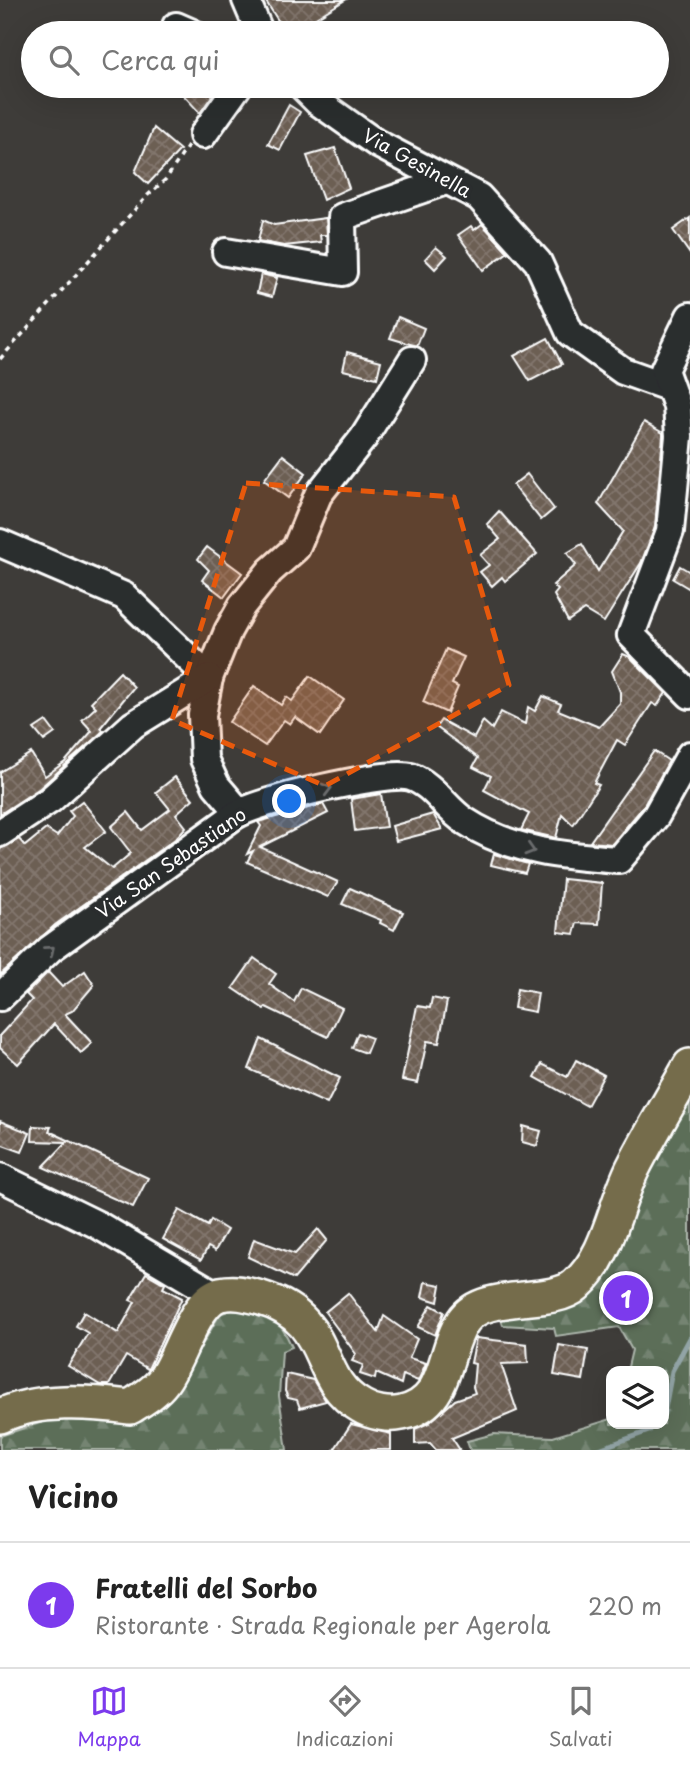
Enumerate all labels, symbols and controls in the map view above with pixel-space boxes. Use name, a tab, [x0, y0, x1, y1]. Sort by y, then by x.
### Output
search box	[21, 21, 669, 98]
text: Cerca qui	[101, 40, 220, 79]
icon: search	[45, 41, 83, 79]
street label: Via Gesinella	[358, 121, 477, 204]
one-way arrow	[321, 783, 333, 797]
your location	[272, 784, 306, 818]
street label: Via San Sebastiano	[89, 800, 251, 925]
one-way arrow	[524, 841, 536, 856]
one-way arrow	[42, 946, 54, 959]
pin: 1	[603, 1272, 649, 1324]
map controls	[606, 1366, 669, 1429]
button: layers	[606, 1366, 669, 1429]
text: Vicino	[28, 1473, 118, 1518]
text: Fratelli del Sorbo	[95, 1568, 317, 1607]
text: 1	[46, 1588, 57, 1623]
text: 220 m	[588, 1588, 662, 1623]
text: Ristorante · Strada Regionale per Agerola	[95, 1607, 550, 1642]
tab: Mappa	[77, 1682, 141, 1752]
tab: Indicazioni	[296, 1682, 394, 1752]
tab: Salvati	[549, 1682, 612, 1752]

